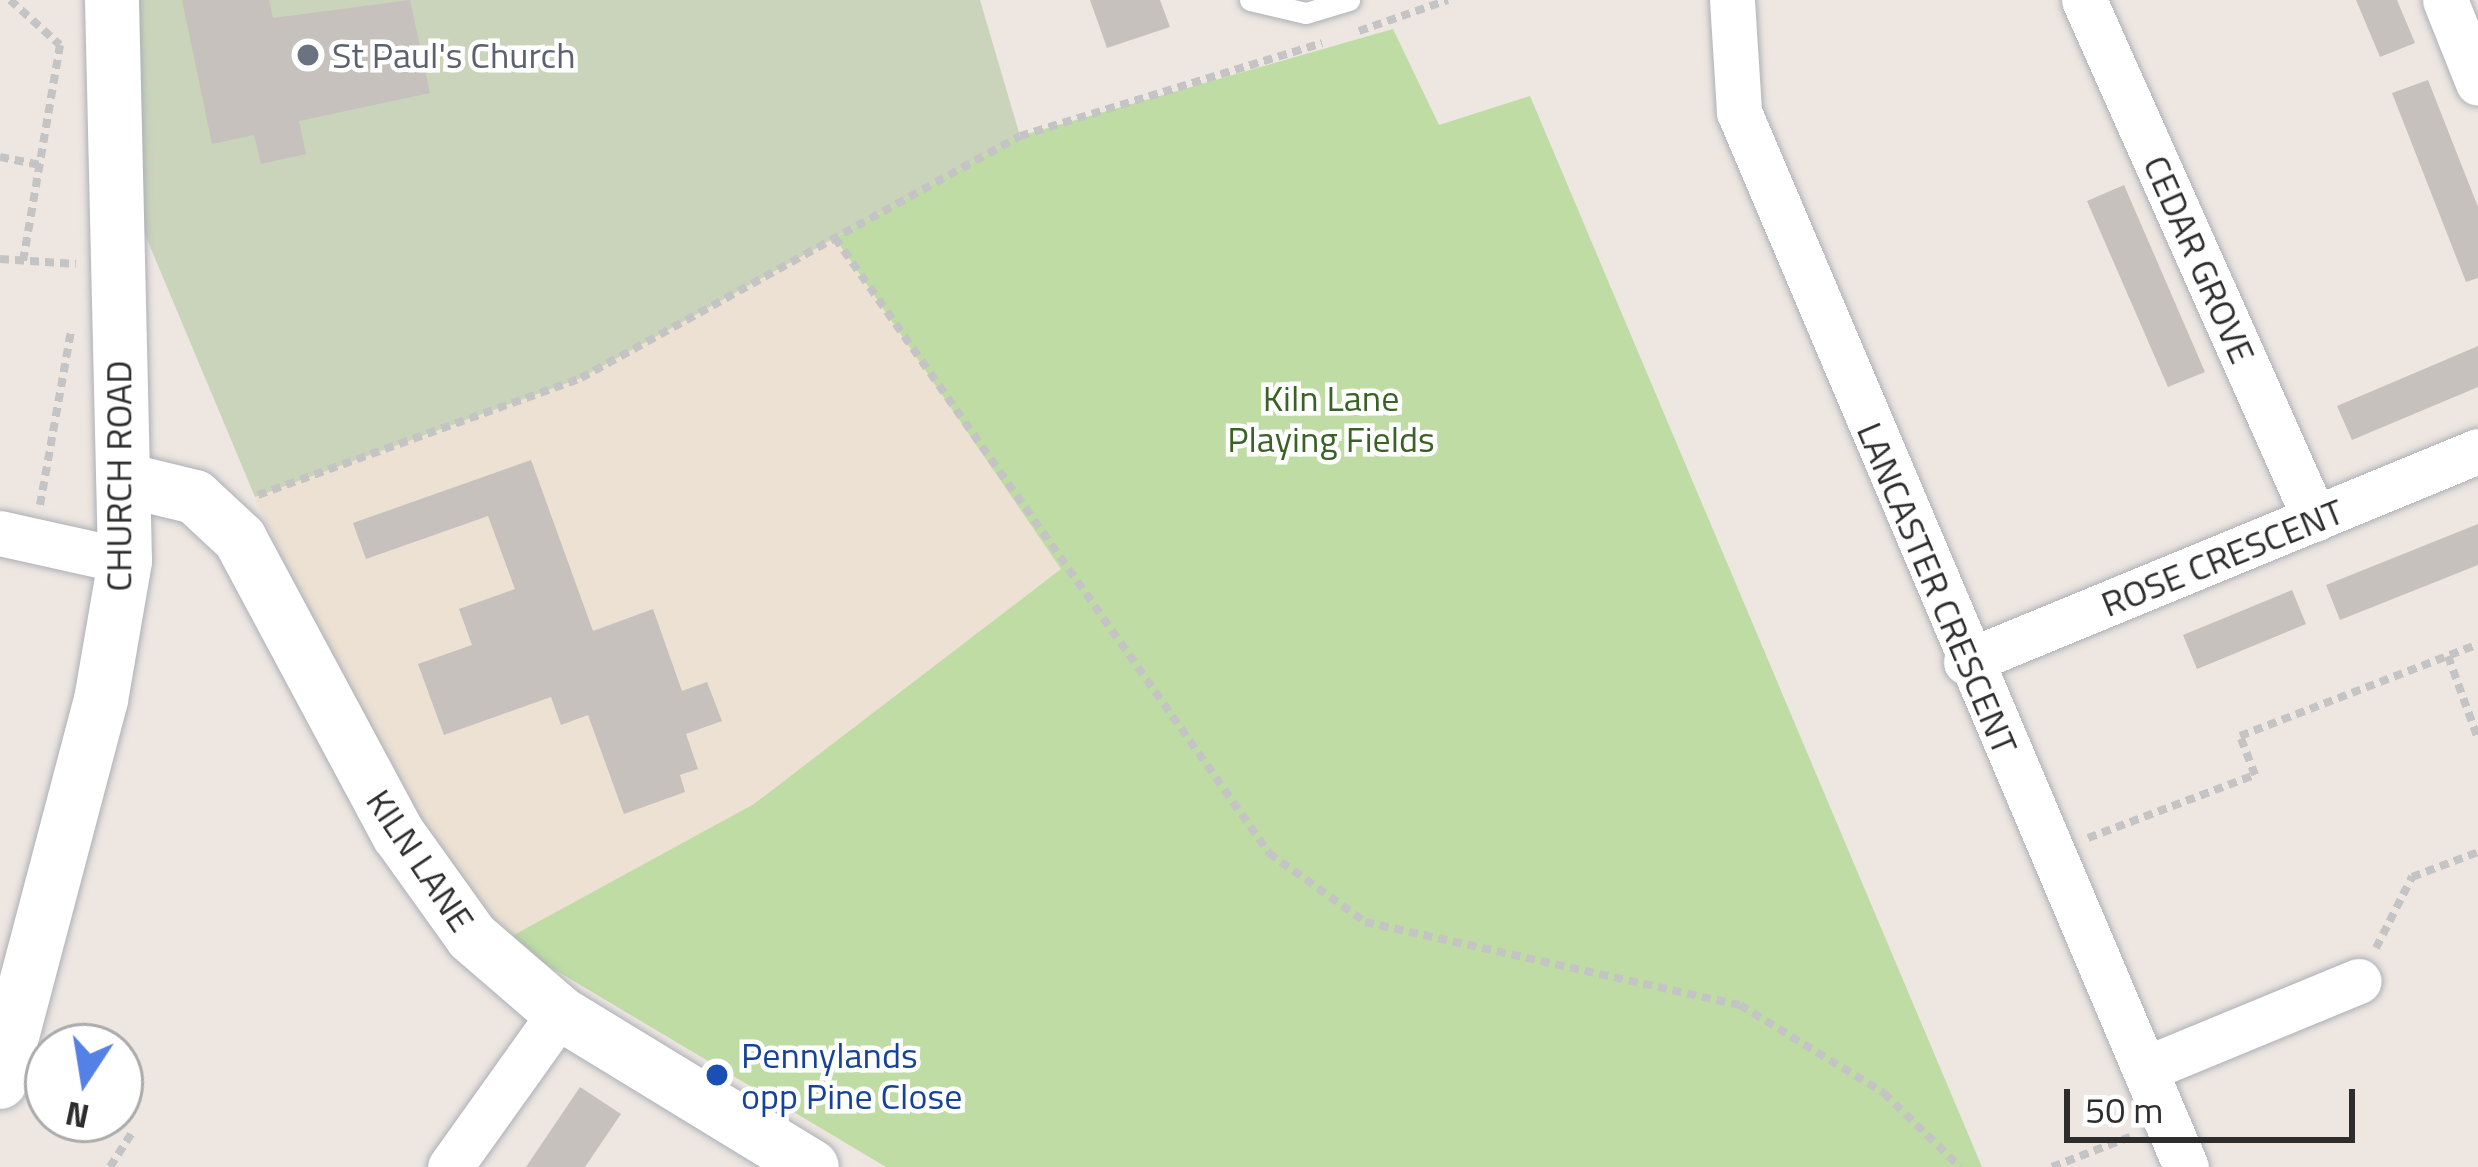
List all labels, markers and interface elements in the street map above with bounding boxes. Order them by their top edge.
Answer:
place label: St Paul's Church [332,33,576,77]
marker: St Paul's Church [295,42,321,68]
street label: CEDAR GROVE [2135,149,2265,369]
street label: CHURCH ROAD [96,360,140,592]
park label: Kiln Lane Playing Fields [1227,375,1435,460]
street label: LANCASTER CRESCENT [1849,416,2027,760]
street label: ROSE CRESCENT [2095,489,2349,625]
street label: KILN LANE [358,781,484,939]
north arrow [24,1023,144,1143]
place label: Pennylands opp Pine Close [741,1032,962,1117]
marker: Pennylands opp Pine Close [704,1062,730,1088]
scale bar [2070,1065,2361,1139]
text: 50 m [2085,1082,2163,1137]
text: N [61,1088,94,1142]

